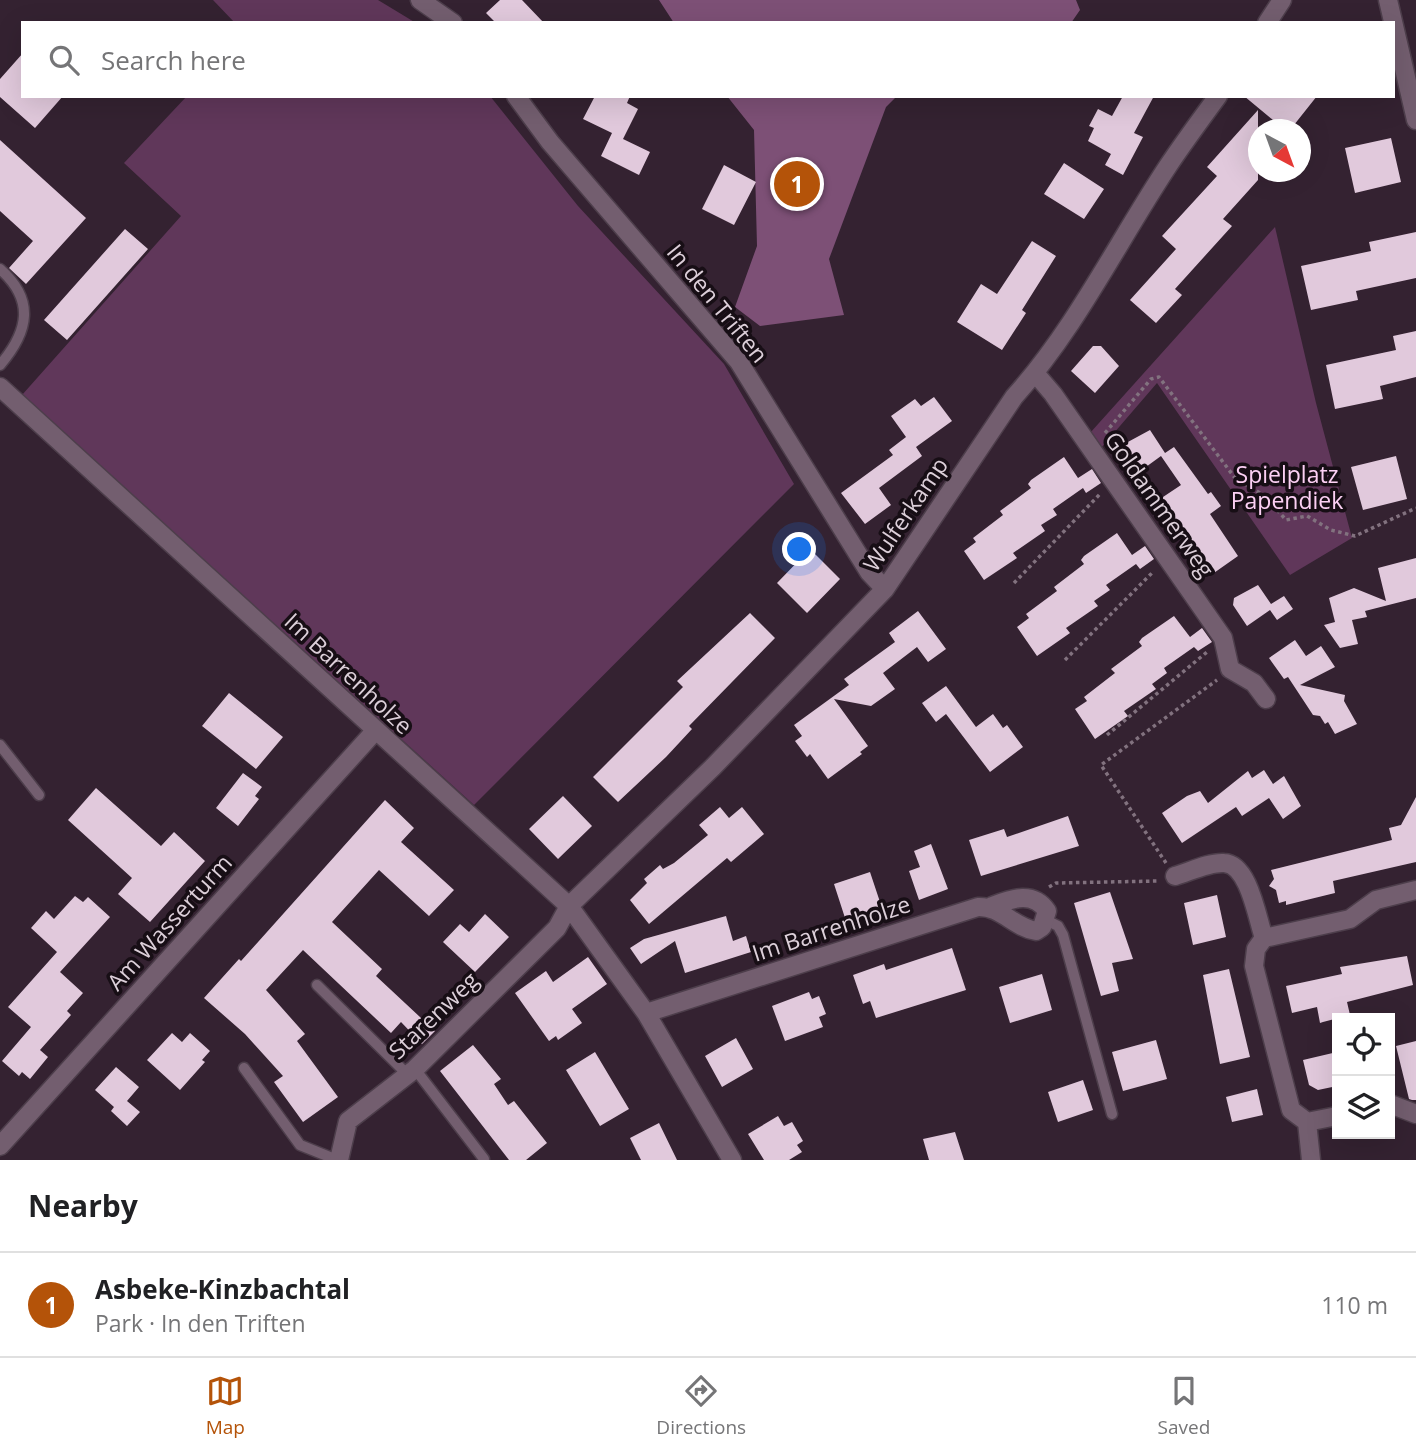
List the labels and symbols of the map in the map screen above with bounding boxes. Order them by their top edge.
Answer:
north arrow [1248,119,1311,182]
pin: 1 [774,158,820,210]
street label: In den Triften [660,237,776,369]
street label: Goldammerweg [1098,425,1223,584]
street label: Wulferkamp [855,451,955,577]
park label: Spielplatz Papendiek [1231,458,1343,516]
your location [782,532,816,566]
street label: Im Barrenholze [278,605,420,741]
street label: Am Wasserturm [99,847,239,997]
street label: Im Barrenholze [748,887,914,969]
street label: Starenweg [381,964,485,1066]

